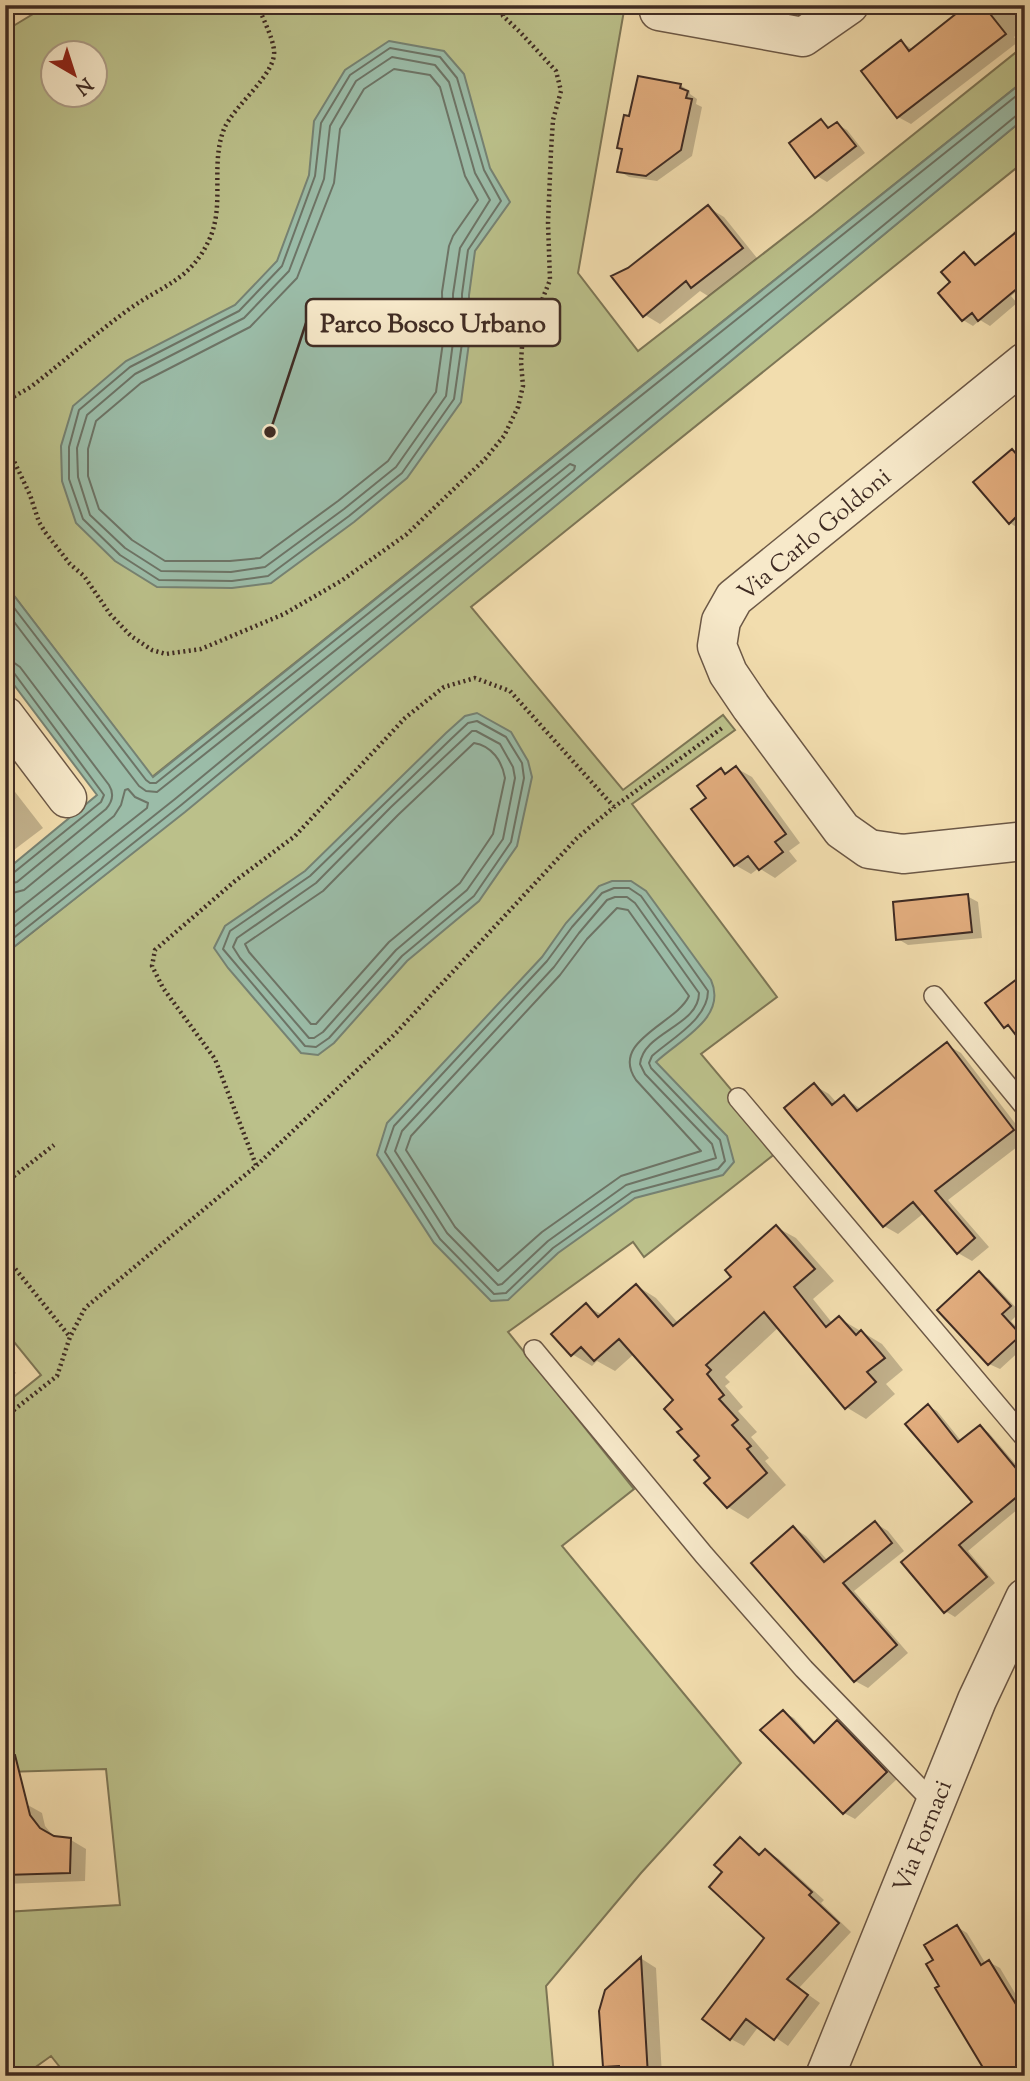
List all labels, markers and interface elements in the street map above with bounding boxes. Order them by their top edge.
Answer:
north arrow [38,38,108,108]
text: N [69,70,98,101]
callout: Parco Bosco Urbano [306,299,560,346]
text: Parco Bosco Urbano [320,307,546,344]
street label: Via Carlo Goldoni [731,461,899,610]
street label: Via Fornaci [886,1775,962,1898]

